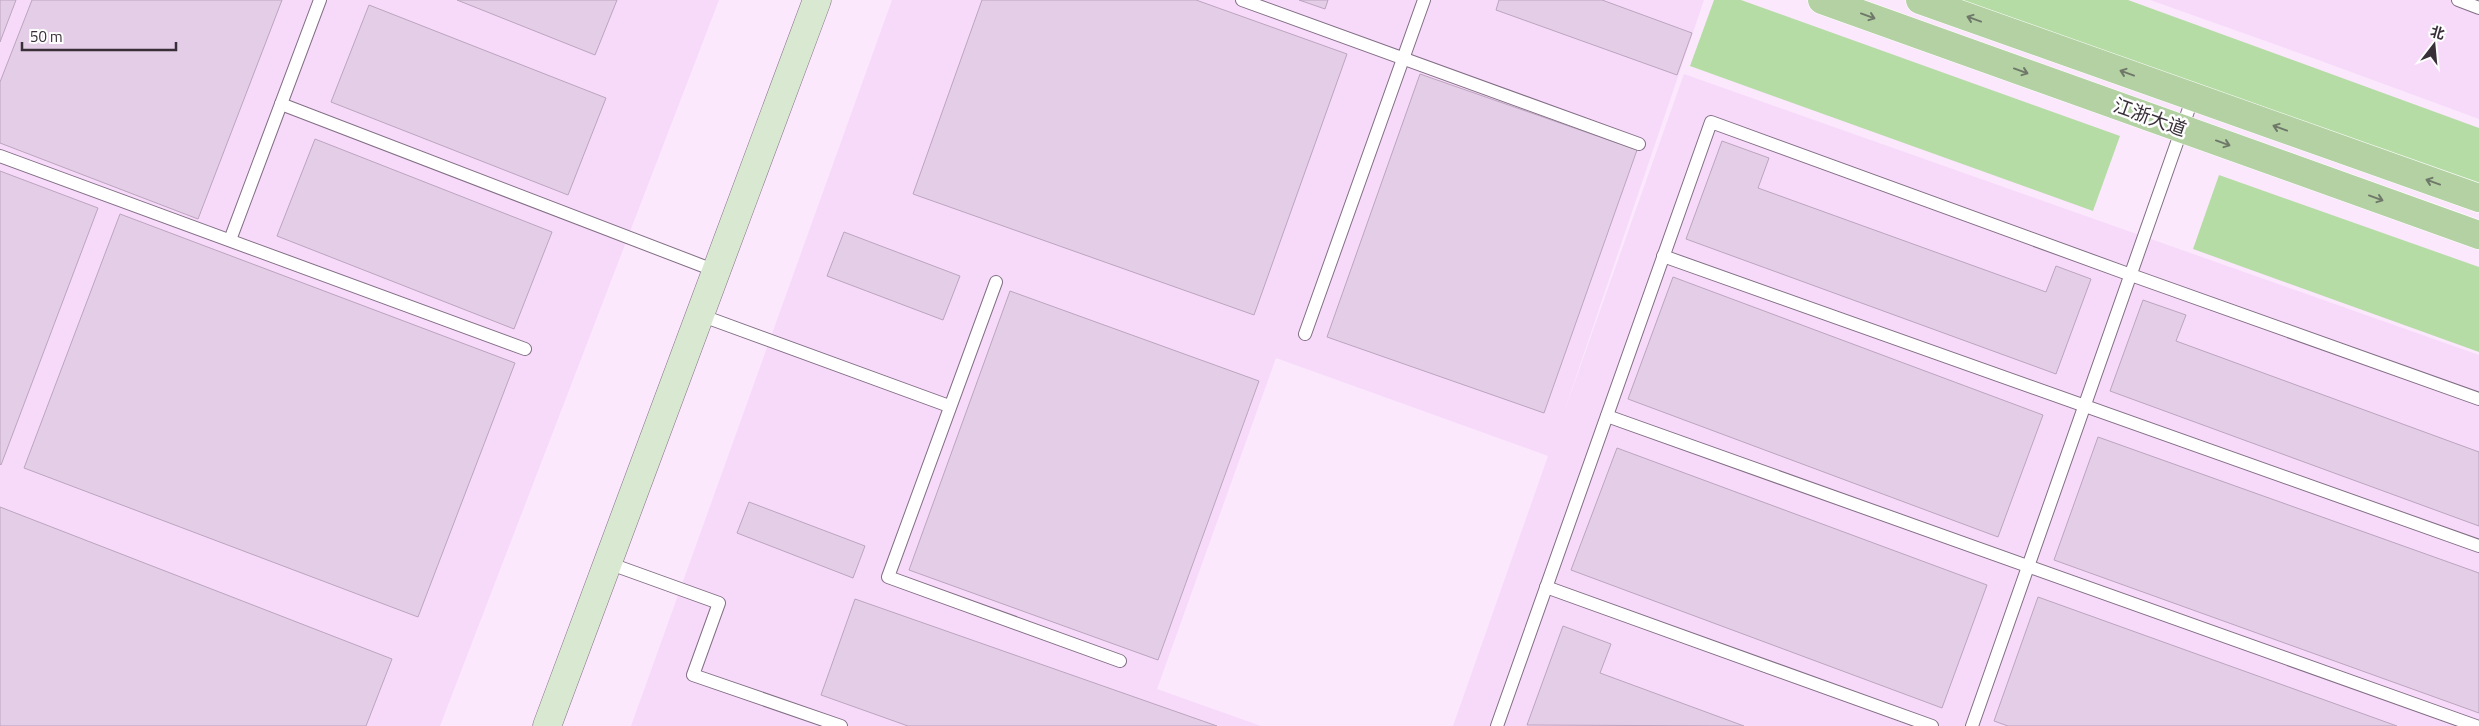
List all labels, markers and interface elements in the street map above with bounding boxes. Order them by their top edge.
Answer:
one-way arrow [1860,12,1875,21]
one-way arrow [1966,14,1982,23]
scale bar [22,20,176,52]
north arrow [2409,20,2459,70]
text: 北 [2428,20,2447,44]
text: 50 m [30,25,63,48]
one-way arrow [2013,67,2028,76]
one-way arrow [2119,68,2135,78]
street label: 江浙大道 [2109,90,2191,143]
one-way arrow [2273,123,2288,132]
one-way arrow [2215,139,2230,148]
one-way arrow [2426,177,2441,186]
one-way arrow [2368,194,2384,203]

